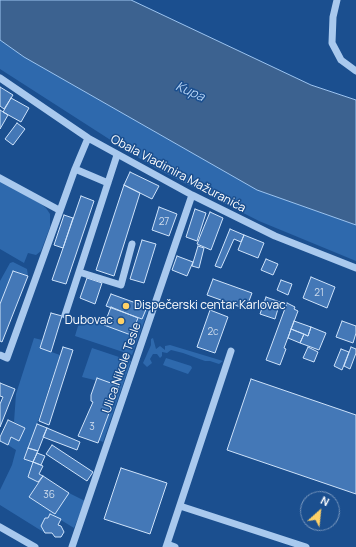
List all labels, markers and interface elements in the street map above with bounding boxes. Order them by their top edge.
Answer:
water label: Kupa [173,79,207,105]
street label: Obala Vladimira Mažuranića [108,132,248,216]
house number: 27 [159,216,169,228]
house number: 21 [314,287,324,299]
place label: Dispečerski centar Karlovac [134,299,286,313]
marker: Dispečerski centar Karlovac [121,301,131,311]
place label: Dubovac [65,314,113,328]
marker: Dubovac [116,316,126,326]
street label: Ulica Nikole Tesle [100,321,144,415]
house number: 2c [207,326,219,338]
house number: 3 [89,421,95,433]
house number: 36 [43,489,55,501]
north arrow [300,491,340,531]
text: N [318,492,332,509]

